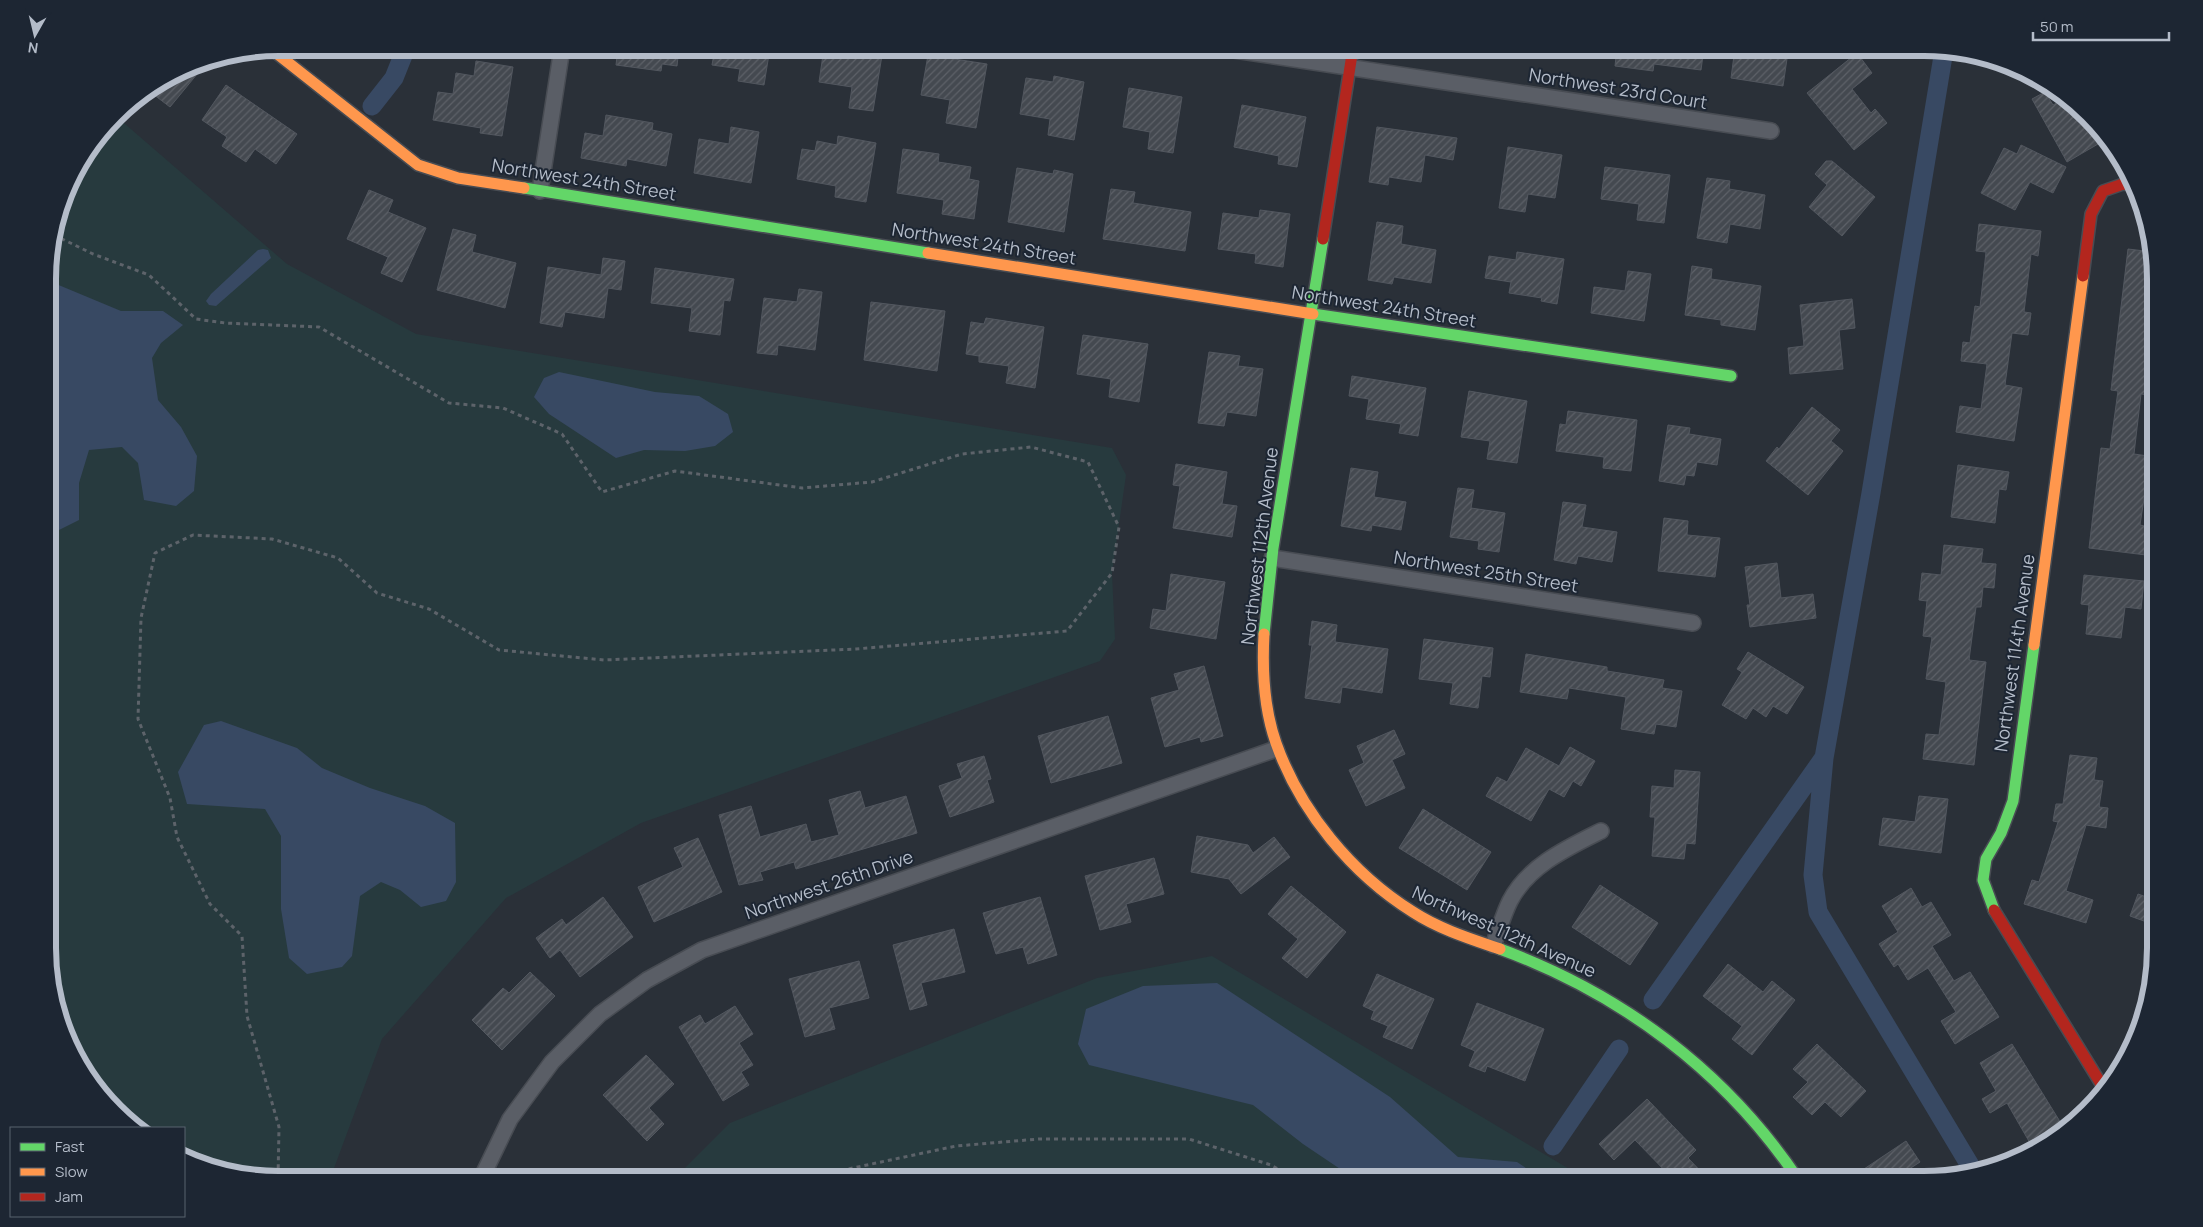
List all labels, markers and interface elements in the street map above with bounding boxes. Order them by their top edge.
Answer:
north arrow [10,10,60,60]
scale bar [2033,10,2169,42]
text: 50 m [2040,16,2074,37]
text: N [27,38,39,58]
street label: Northwest 23rd Court [1527,62,1709,114]
street label: Northwest 24th Street [490,153,678,205]
street label: Northwest 24th Street [890,217,1078,269]
street label: Northwest 24th Street [1290,280,1478,332]
street label: Northwest 112th Avenue [1235,446,1283,646]
street label: Northwest 25th Street [1392,545,1580,597]
street label: Northwest 114th Avenue [1988,552,2040,753]
street label: Northwest 26th Drive [741,844,916,924]
street label: Northwest 112th Avenue [1409,880,1600,983]
legend [10,1127,185,1217]
text: Fast [55,1136,84,1157]
text: Slow [55,1161,88,1182]
text: Jam [55,1186,83,1207]

